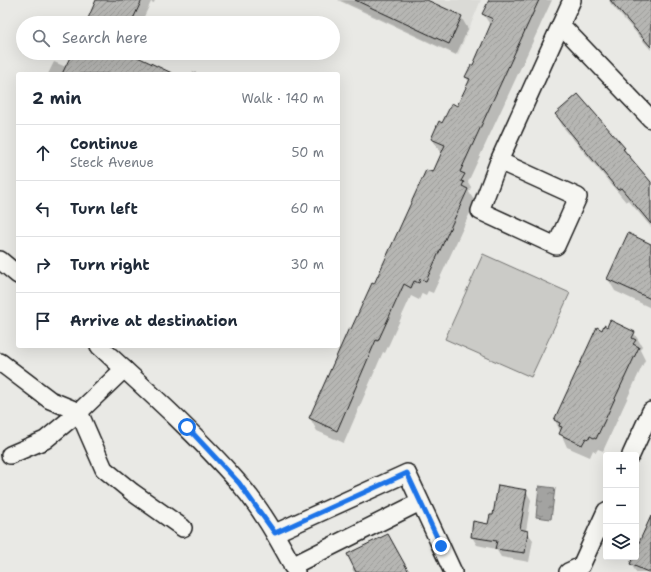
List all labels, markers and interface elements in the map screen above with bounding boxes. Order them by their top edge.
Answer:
search box [16,16,340,60]
icon: search [30,27,52,49]
text: Search here [62,28,148,48]
text: 2 min [32,87,82,109]
text: Walk · 140 m [241,90,324,107]
text: Continue [70,134,138,154]
icon: ahead [32,142,54,164]
text: 50 m [291,144,324,161]
text: Steck Avenue [70,154,154,171]
icon: left [32,198,54,220]
text: Turn left [70,199,138,219]
text: 60 m [291,200,324,217]
icon: right [32,254,54,276]
text: Turn right [70,255,150,275]
text: 30 m [290,256,324,273]
icon: arrive [32,310,54,332]
text: Arrive at destination [70,311,238,331]
route start [178,418,196,436]
map controls [603,452,639,560]
button: + [603,452,639,488]
button: − [603,488,639,524]
button: layers [603,524,639,560]
route end [432,537,450,555]

